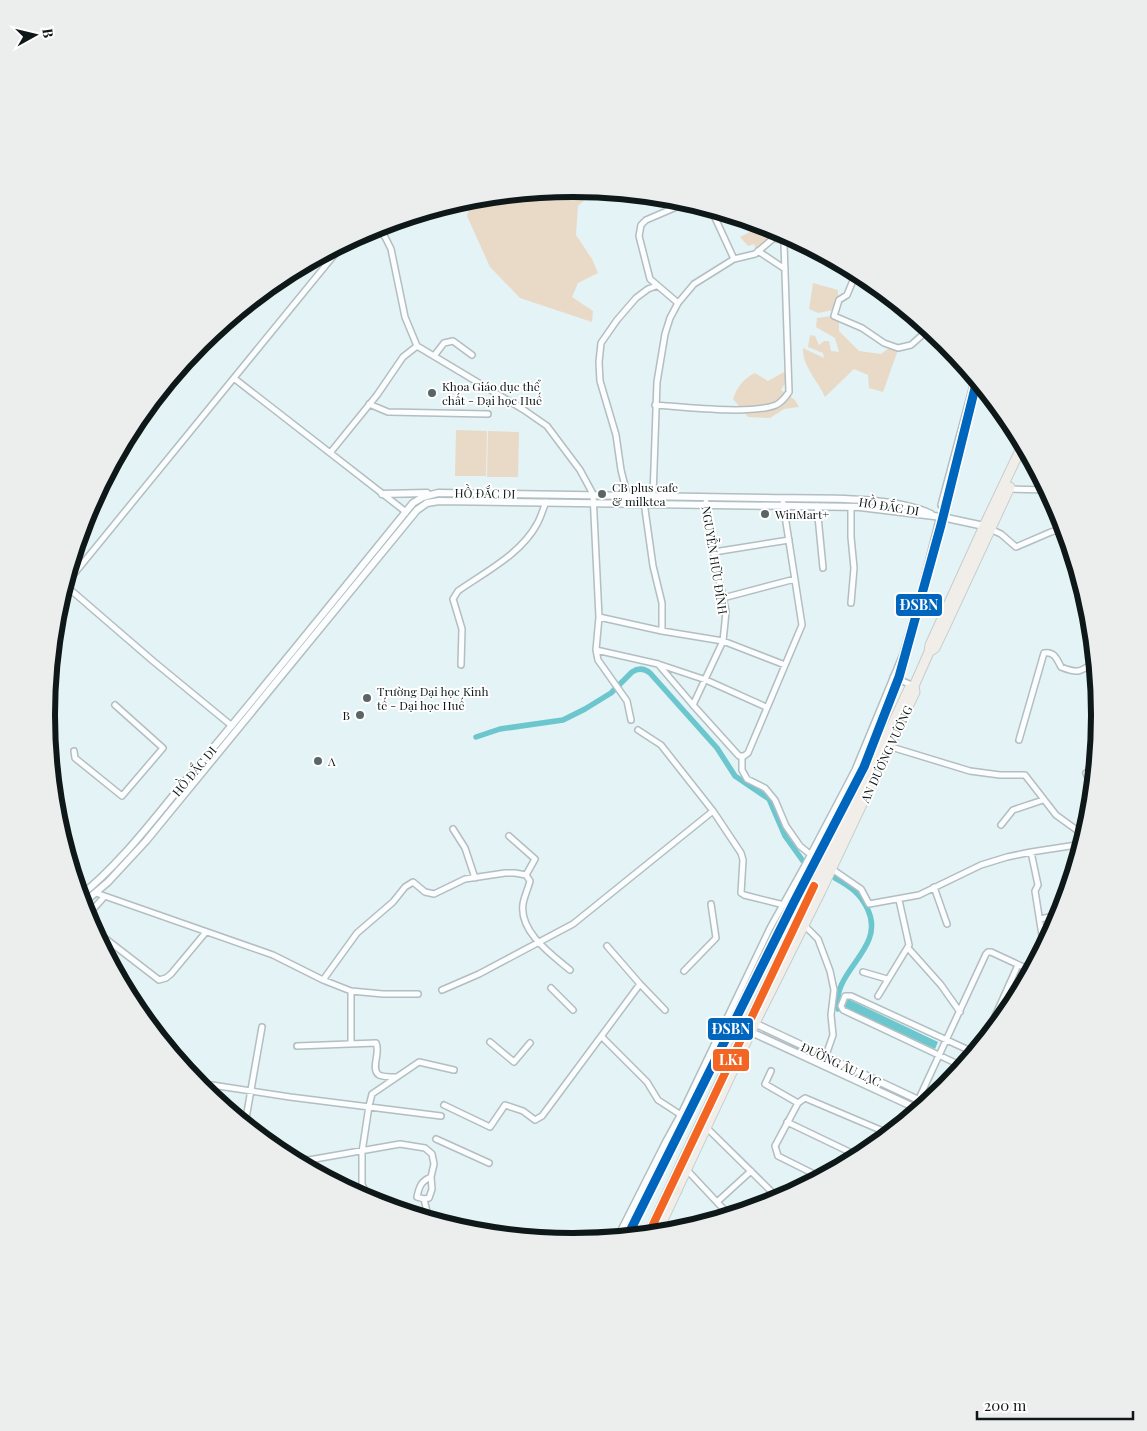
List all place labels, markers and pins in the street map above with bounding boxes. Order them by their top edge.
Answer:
place label: Khoa Giáo dục thể chất - Đại học Huế [442,378,542,408]
marker: Khoa Giáo dục thể chất - Đại học Huế [426,387,438,399]
place label: CB plus cafe & milktea [612,479,678,509]
marker: CB plus cafe & milktea [596,488,608,500]
place label: WinMart+ [774,506,829,522]
marker: WinMart+ [759,508,771,520]
place label: Trường Đại học Kinh tế - Đại học Huế [377,683,489,713]
marker: Trường Đại học Kinh tế - Đại học Huế [361,692,373,704]
place label: B [343,707,350,723]
marker: B [354,709,366,721]
place label: A [327,753,336,769]
marker: A [312,755,324,767]

